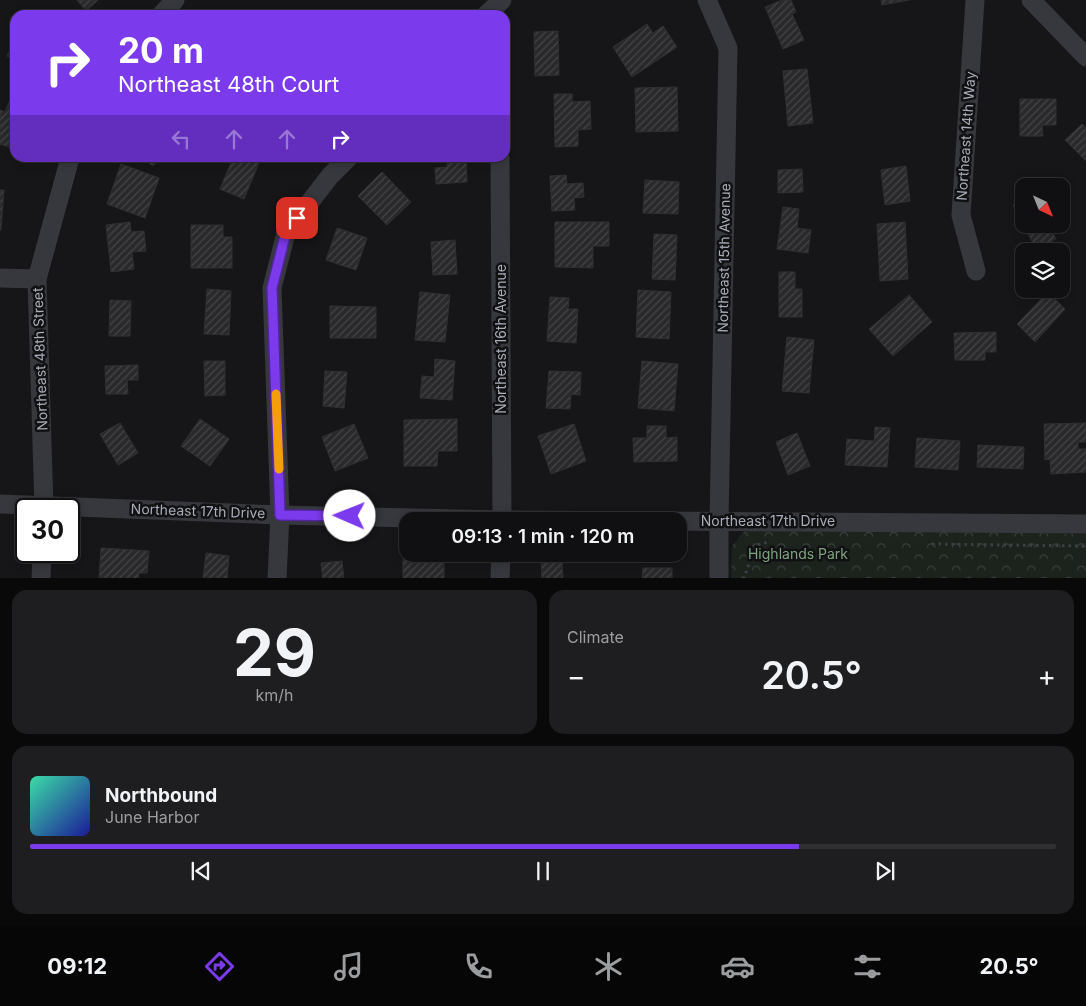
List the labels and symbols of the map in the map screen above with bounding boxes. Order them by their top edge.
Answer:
street label: Northeast 14th Way [953,71,979,201]
north arrow [1015,178,1070,232]
street label: Northeast 15th Avenue [714,183,733,333]
pin [276,197,318,239]
street label: Northeast 16th Avenue [492,264,509,414]
street label: Northeast 48th Street [28,287,50,431]
position arrow [323,489,375,541]
speed limit sign: 30 [15,498,80,563]
street label: Northeast 17th Drive [131,500,266,521]
street label: Northeast 17th Drive [701,512,835,529]
park label: Highlands Park [748,545,848,562]

